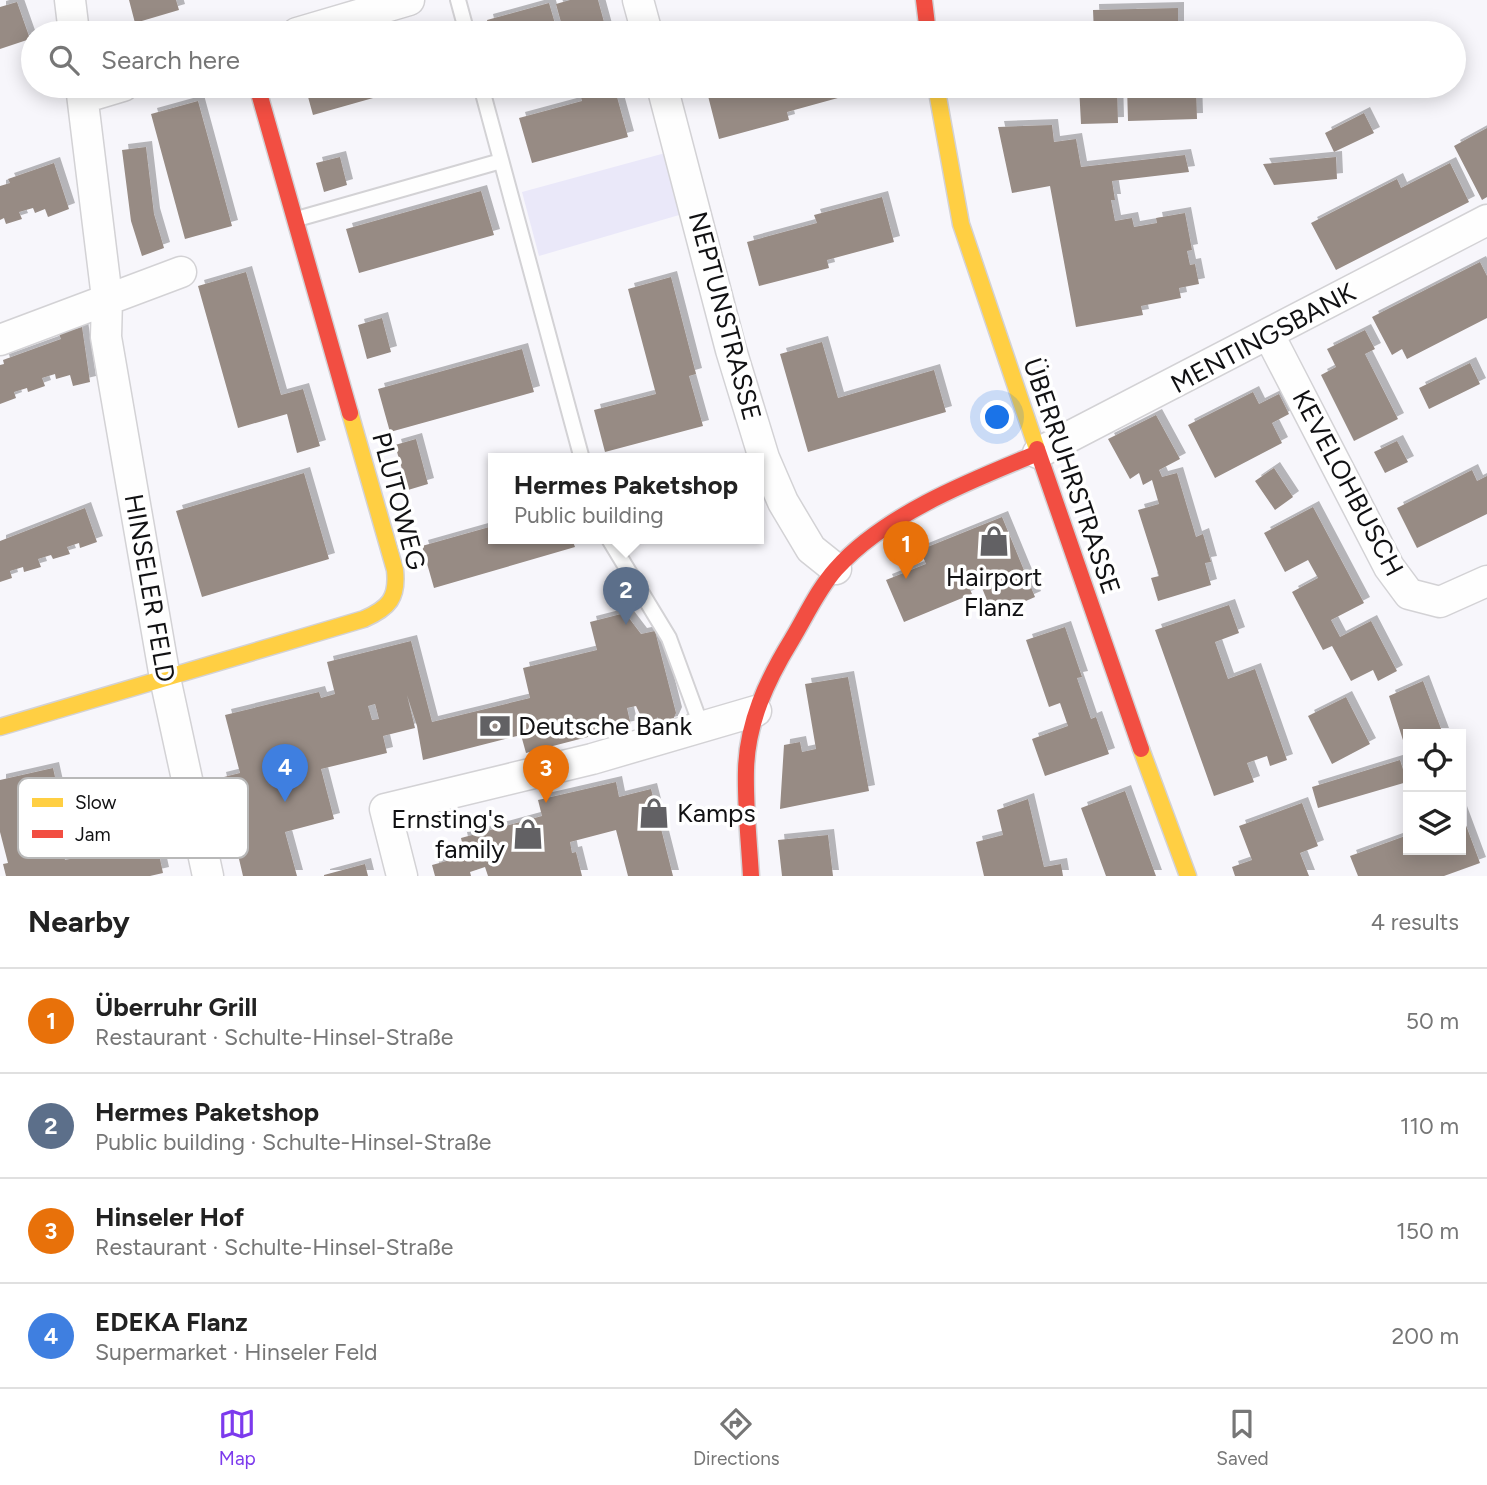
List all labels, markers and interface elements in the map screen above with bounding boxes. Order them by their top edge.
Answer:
search box [21,21,1466,98]
icon: search [45,41,83,79]
text: Search here [101,44,240,76]
street label: NEPTUNSTRASSE [682,208,768,424]
street label: MENTINGSBANK [1165,276,1361,400]
street label: ÜBERRUHRSTRASSE [1017,354,1127,598]
street label: KEVELOHBUSCH [1286,385,1410,581]
your location [980,400,1014,434]
street label: PLUTOWEG [365,429,433,573]
popup [488,453,764,544]
text: Hermes Paketshop [514,469,738,501]
street label: HINSELER FELD [118,491,182,685]
text: Public building [514,501,664,529]
pin: 1 [883,521,929,579]
shop icon: Hairport Flanz [977,524,1011,558]
place label: Hairport Flanz [946,561,1043,623]
pin: 2 [603,567,649,625]
bank icon: Deutsche Bank [478,709,512,743]
place label: Deutsche Bank [518,710,692,742]
map controls [1403,729,1466,855]
button: locate [1403,729,1466,792]
pin: 4 [262,744,308,802]
pin: 3 [523,745,569,803]
legend [18,778,248,858]
text: Slow [75,791,117,814]
button: layers [1403,792,1466,855]
shop icon: Kamps [637,796,671,830]
place label: Kamps [677,797,756,829]
place label: Ernsting's family [391,803,505,865]
shop icon: Ernsting's family [511,817,545,851]
text: Jam [75,823,111,846]
text: Nearby [28,903,130,940]
text: 4 results [1371,908,1459,936]
text: Überruhr Grill [95,991,257,1023]
text: 1 [46,1007,56,1035]
text: 50 m [1406,1007,1459,1035]
text: Restaurant · Schulte-Hinsel-Straße [95,1023,453,1051]
text: Hermes Paketshop [95,1096,319,1128]
text: 2 [44,1112,58,1140]
text: 110 m [1400,1112,1459,1140]
text: Public building · Schulte-Hinsel-Straße [95,1128,491,1156]
text: Hinseler Hof [95,1201,244,1233]
text: 3 [45,1217,57,1245]
text: 150 m [1396,1217,1459,1245]
text: Restaurant · Schulte-Hinsel-Straße [95,1233,453,1261]
text: EDEKA Flanz [95,1306,248,1338]
text: 4 [44,1322,58,1350]
text: 200 m [1391,1322,1459,1350]
text: Supermarket · Hinseler Feld [95,1338,378,1366]
tab: Map [218,1405,256,1470]
tab: Directions [693,1405,780,1470]
tab: Saved [1216,1405,1269,1470]

